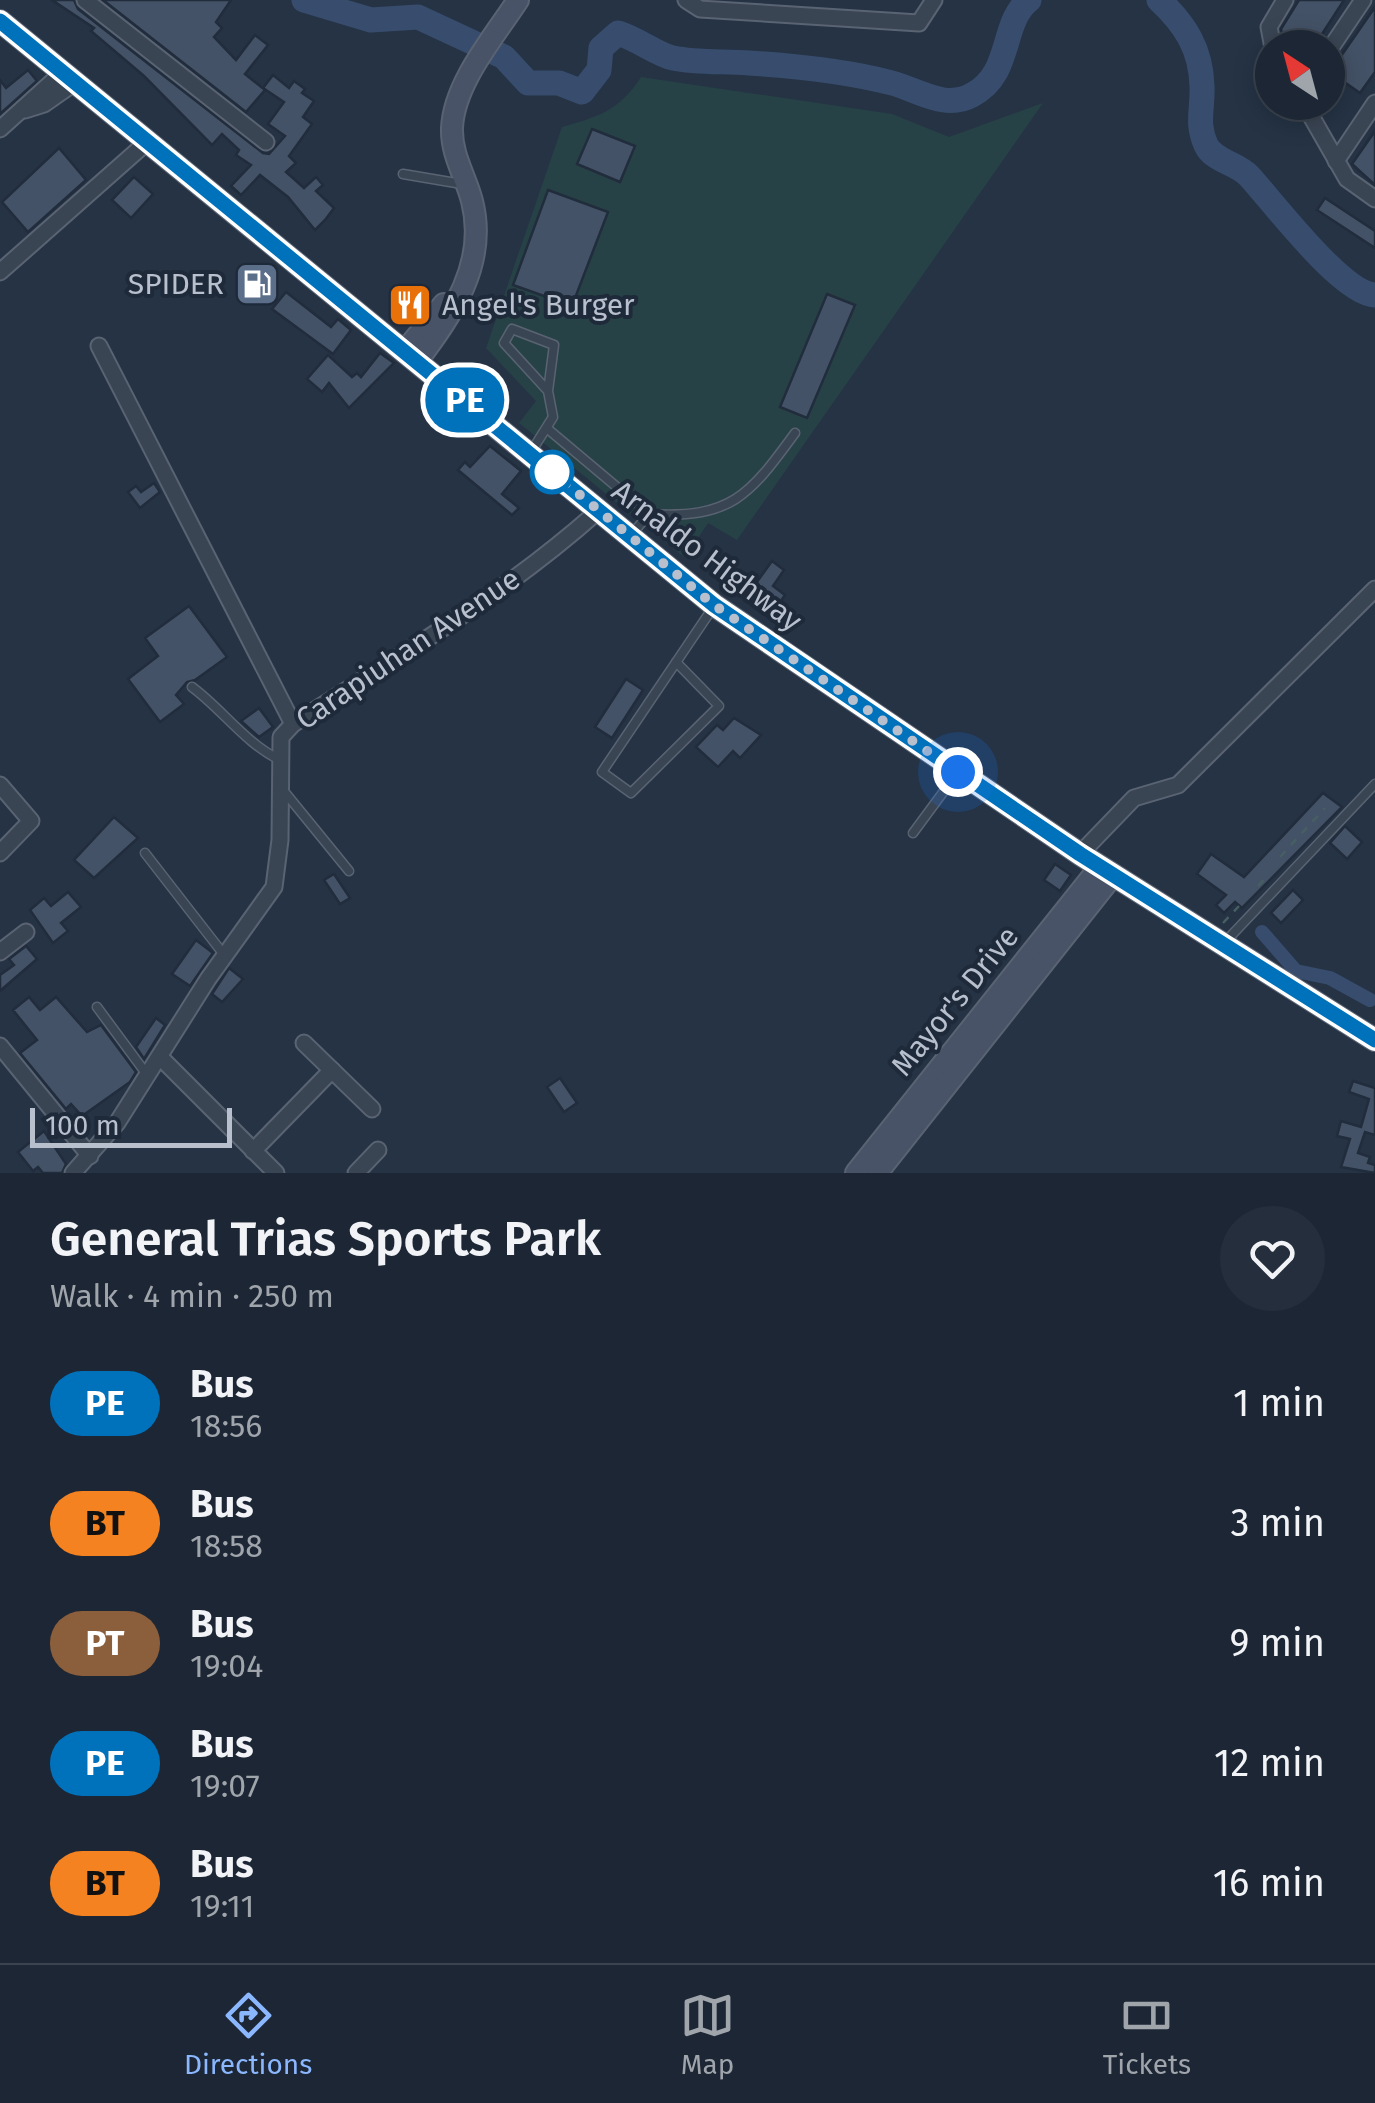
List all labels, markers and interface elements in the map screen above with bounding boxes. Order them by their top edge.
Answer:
north arrow [1255,30,1345,120]
map controls [1255,30,1345,120]
fuel station icon: SPIDER [234,261,280,307]
place label: SPIDER [128,266,224,302]
restaurant icon: Angel's Burger [387,282,433,328]
place label: Angel's Burger [442,287,635,323]
line badge: PE [420,368,510,432]
text: PE [445,379,485,421]
unlabelled marker [531,451,573,493]
street label: Arnaldo Highway [605,473,809,639]
street label: Carapiuhan Avenue [289,561,527,737]
your location [933,747,983,797]
street label: Mayor's Drive [884,919,1026,1083]
scale bar [30,1103,232,1148]
text: 100 m [45,1109,120,1142]
button: heart [1220,1206,1325,1311]
text: General Trias Sports Park [50,1210,601,1268]
text: Walk · 4 min · 250 m [50,1277,334,1315]
text: Bus [190,1361,254,1407]
text: 1 min [1233,1380,1325,1426]
text: PE [85,1382,125,1424]
text: 18:56 [190,1407,262,1445]
text: Bus [190,1481,254,1527]
text: 3 min [1230,1500,1325,1546]
text: BT [85,1502,125,1544]
text: 18:58 [190,1527,263,1565]
text: Bus [190,1601,254,1647]
text: 9 min [1229,1620,1325,1666]
text: PT [85,1622,125,1664]
text: 19:04 [190,1647,263,1685]
text: Bus [190,1721,254,1767]
text: 12 min [1214,1740,1325,1786]
text: PE [85,1742,125,1784]
text: 19:07 [190,1767,260,1805]
text: Bus [190,1841,254,1887]
text: 16 min [1213,1860,1325,1906]
text: BT [85,1862,125,1904]
text: 19:11 [190,1887,254,1925]
tab: Directions [184,1988,312,2081]
tab: Map [680,1988,735,2081]
tab: Tickets [1103,1988,1191,2081]

